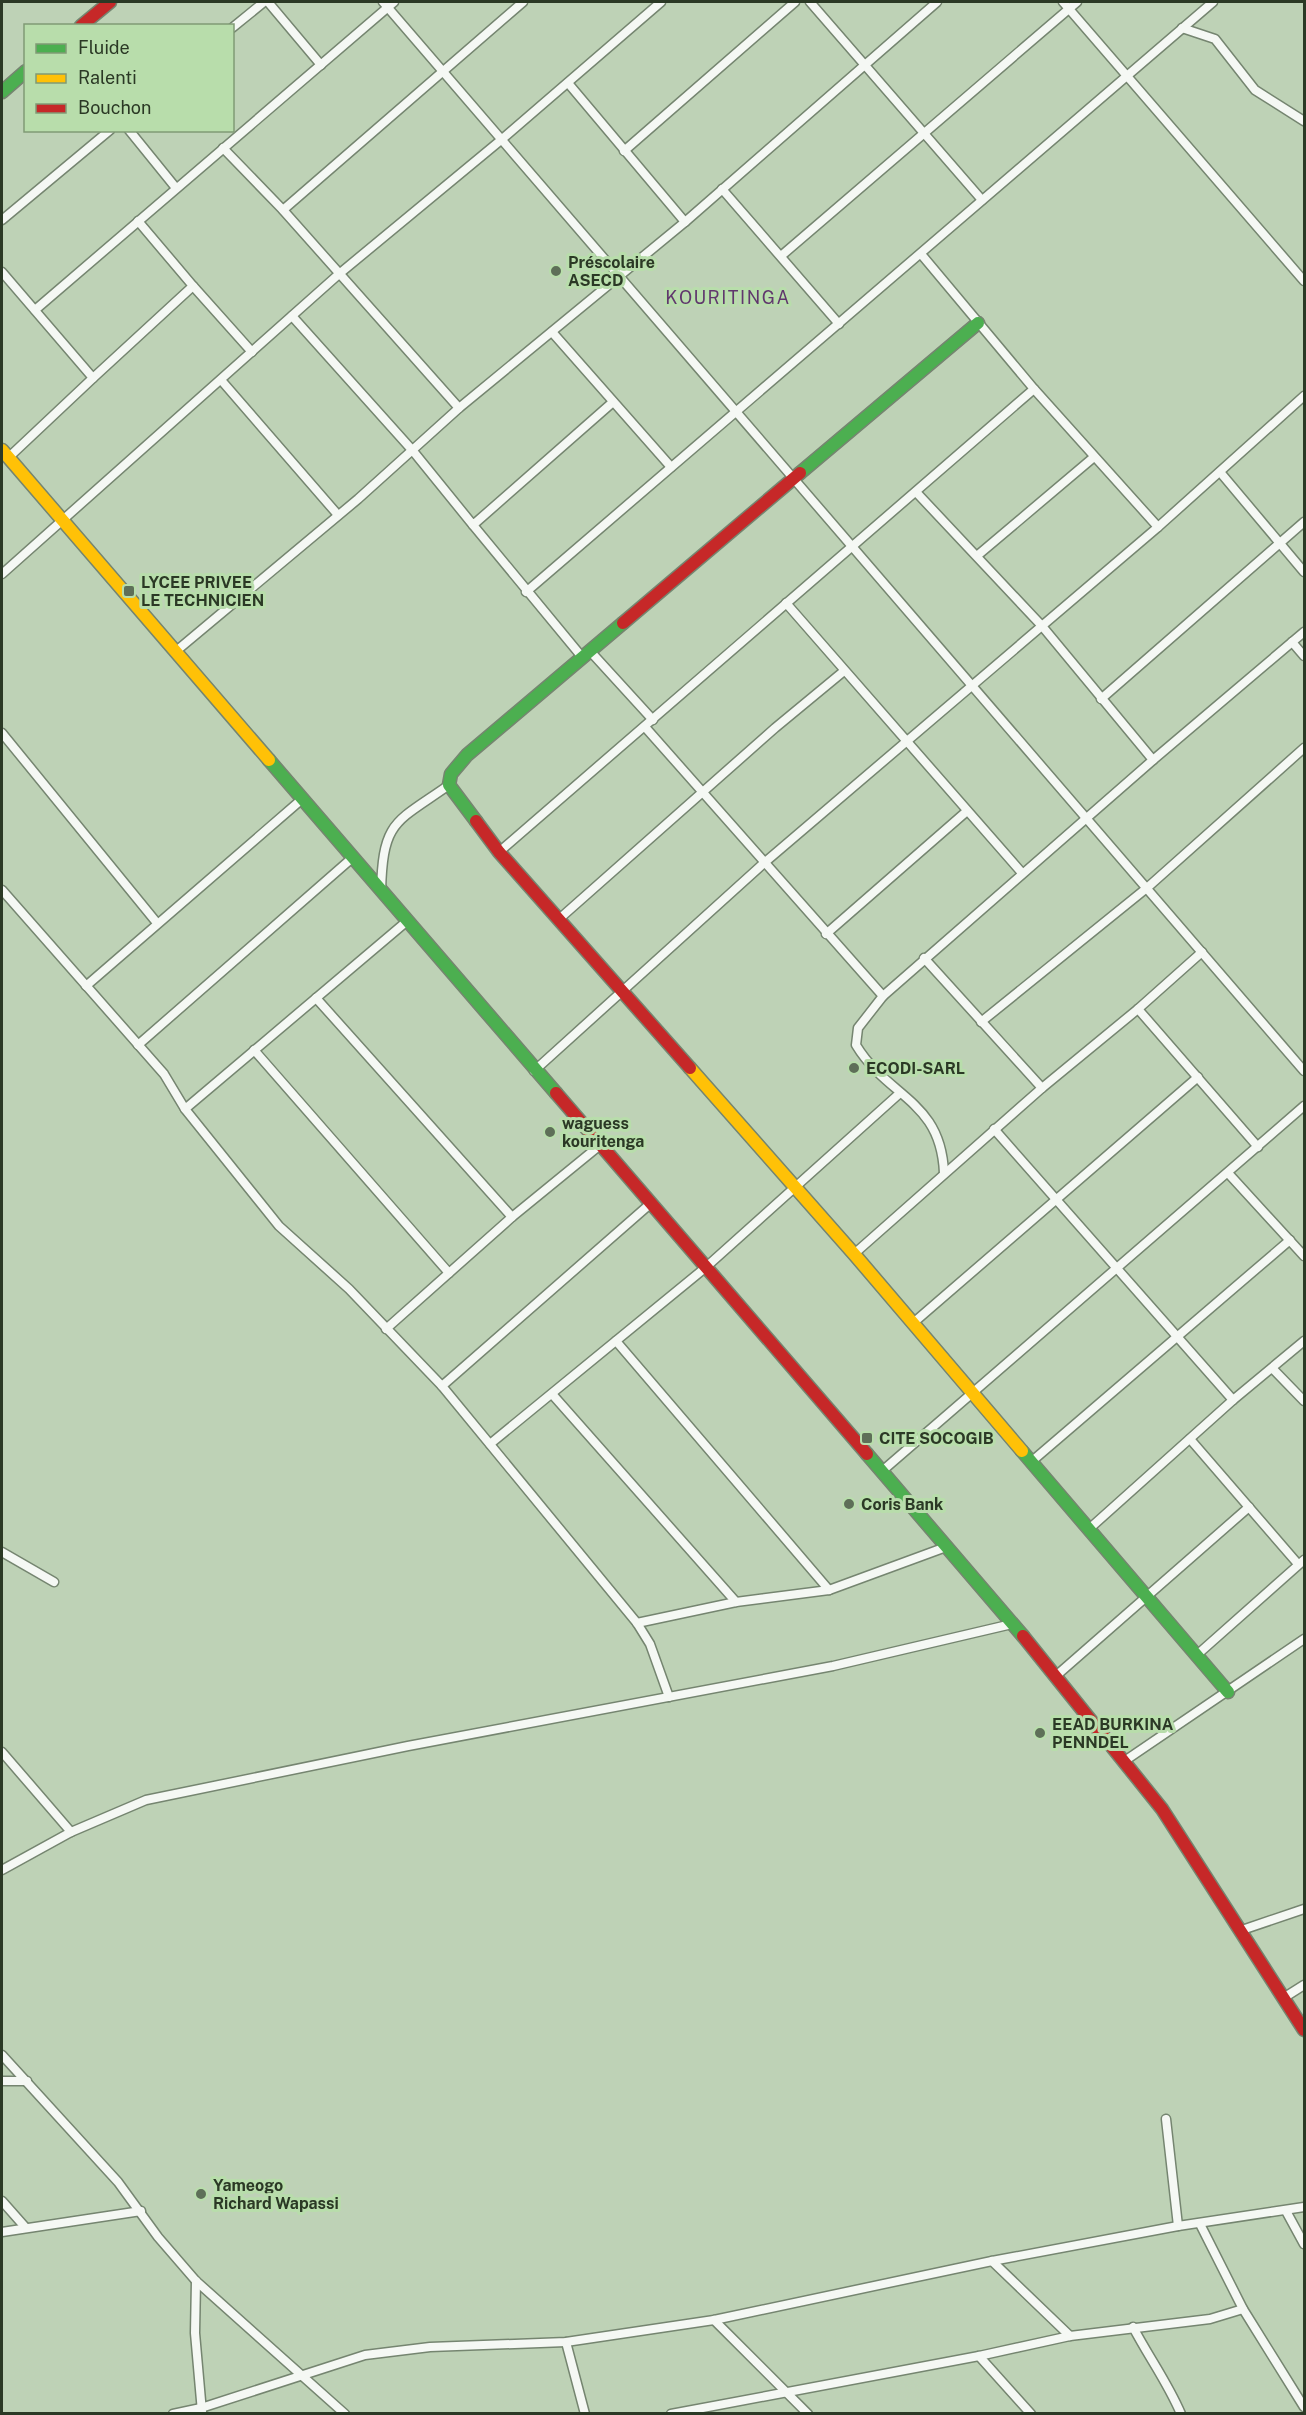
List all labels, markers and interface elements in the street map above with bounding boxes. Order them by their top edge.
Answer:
legend [24,24,234,132]
text: Fluide [78,37,130,58]
text: Ralenti [78,67,137,88]
text: Bouchon [78,97,151,118]
place label: Préscolaire ASECD [568,253,655,290]
marker: Préscolaire ASECD [549,264,563,278]
district label: KOURITINGA [665,287,791,308]
place label: LYCEE PRIVEE LE TECHNICIEN [141,573,264,610]
marker: LYCEE PRIVEE LE TECHNICIEN [122,584,136,598]
place label: ECODI-SARL [866,1059,965,1078]
marker: ECODI-SARL [847,1061,861,1075]
place label: waguess kouritenga [562,1114,644,1151]
marker: waguess kouritenga [543,1125,557,1139]
place label: CITE SOCOGIB [879,1429,994,1448]
marker: CITE SOCOGIB [860,1431,874,1445]
place label: Coris Bank [861,1495,943,1514]
marker: Coris Bank [842,1497,856,1511]
place label: EEAD BURKINA PENNDEL [1052,1715,1174,1752]
marker: EEAD BURKINA PENNDEL [1033,1726,1047,1740]
place label: Yameogo Richard Wapassi [213,2176,339,2213]
marker: Yameogo Richard Wapassi [194,2187,208,2201]

